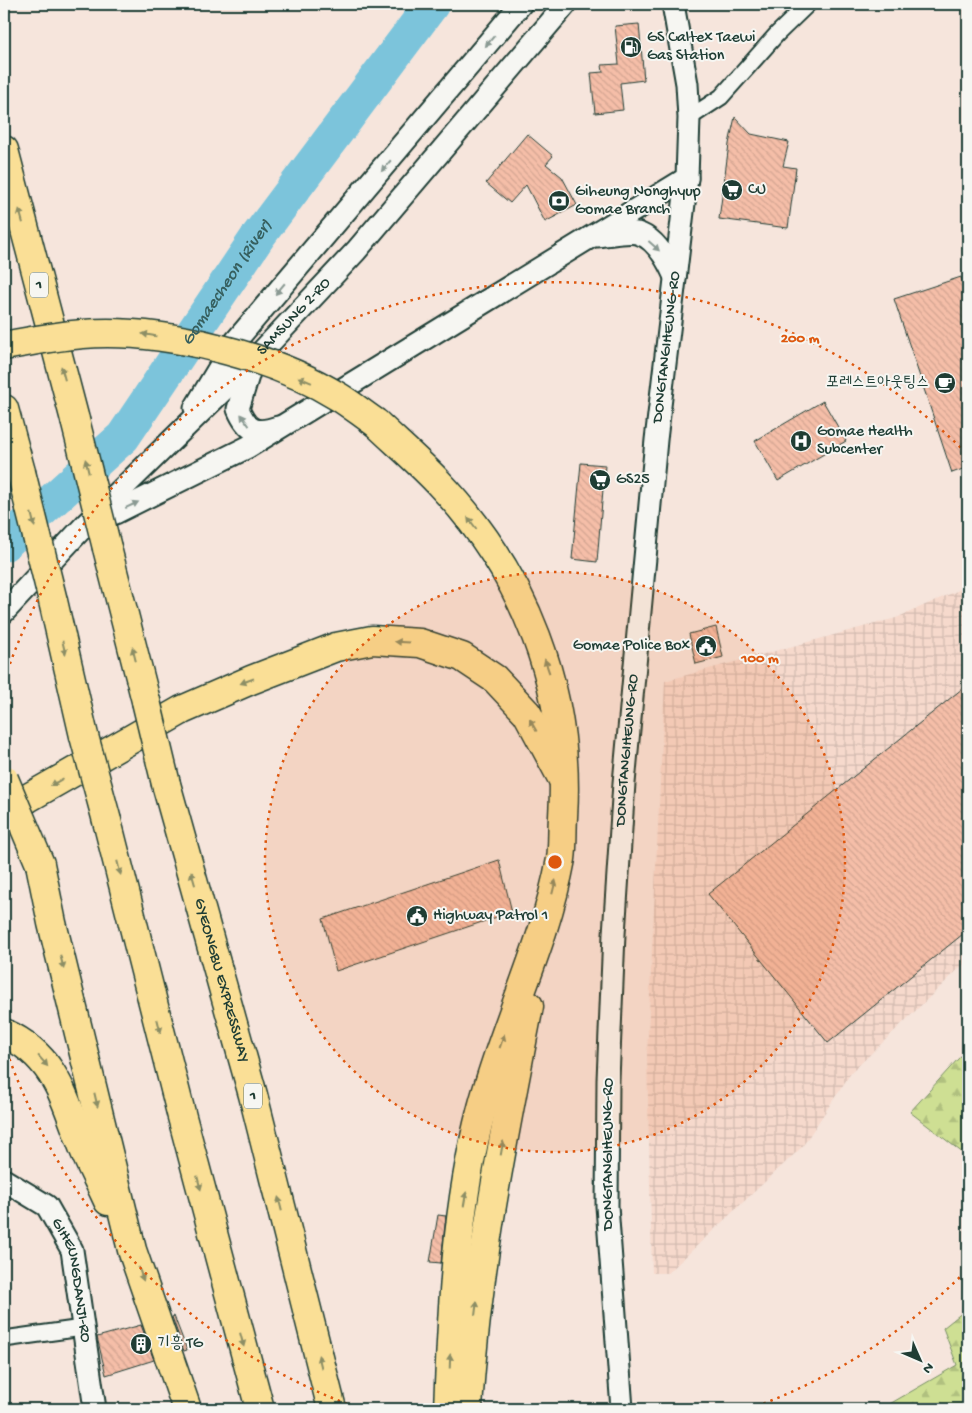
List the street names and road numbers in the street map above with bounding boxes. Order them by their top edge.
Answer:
street label: DONGTANGIHEUNG-RO [648,270,685,425]
road number: 1 [30,272,48,298]
street label: SAMSUNG 2-RO [253,274,336,360]
street label: DONGTANGIHEUNG-RO [612,673,644,828]
street label: GYEONGBU EXPRESSWAY [189,896,253,1065]
street label: DONGTANGIHEUNG-RO [600,1077,619,1231]
road number: 1 [244,1084,262,1108]
street label: GIHEUNGDANJI-RO [46,1215,95,1344]

